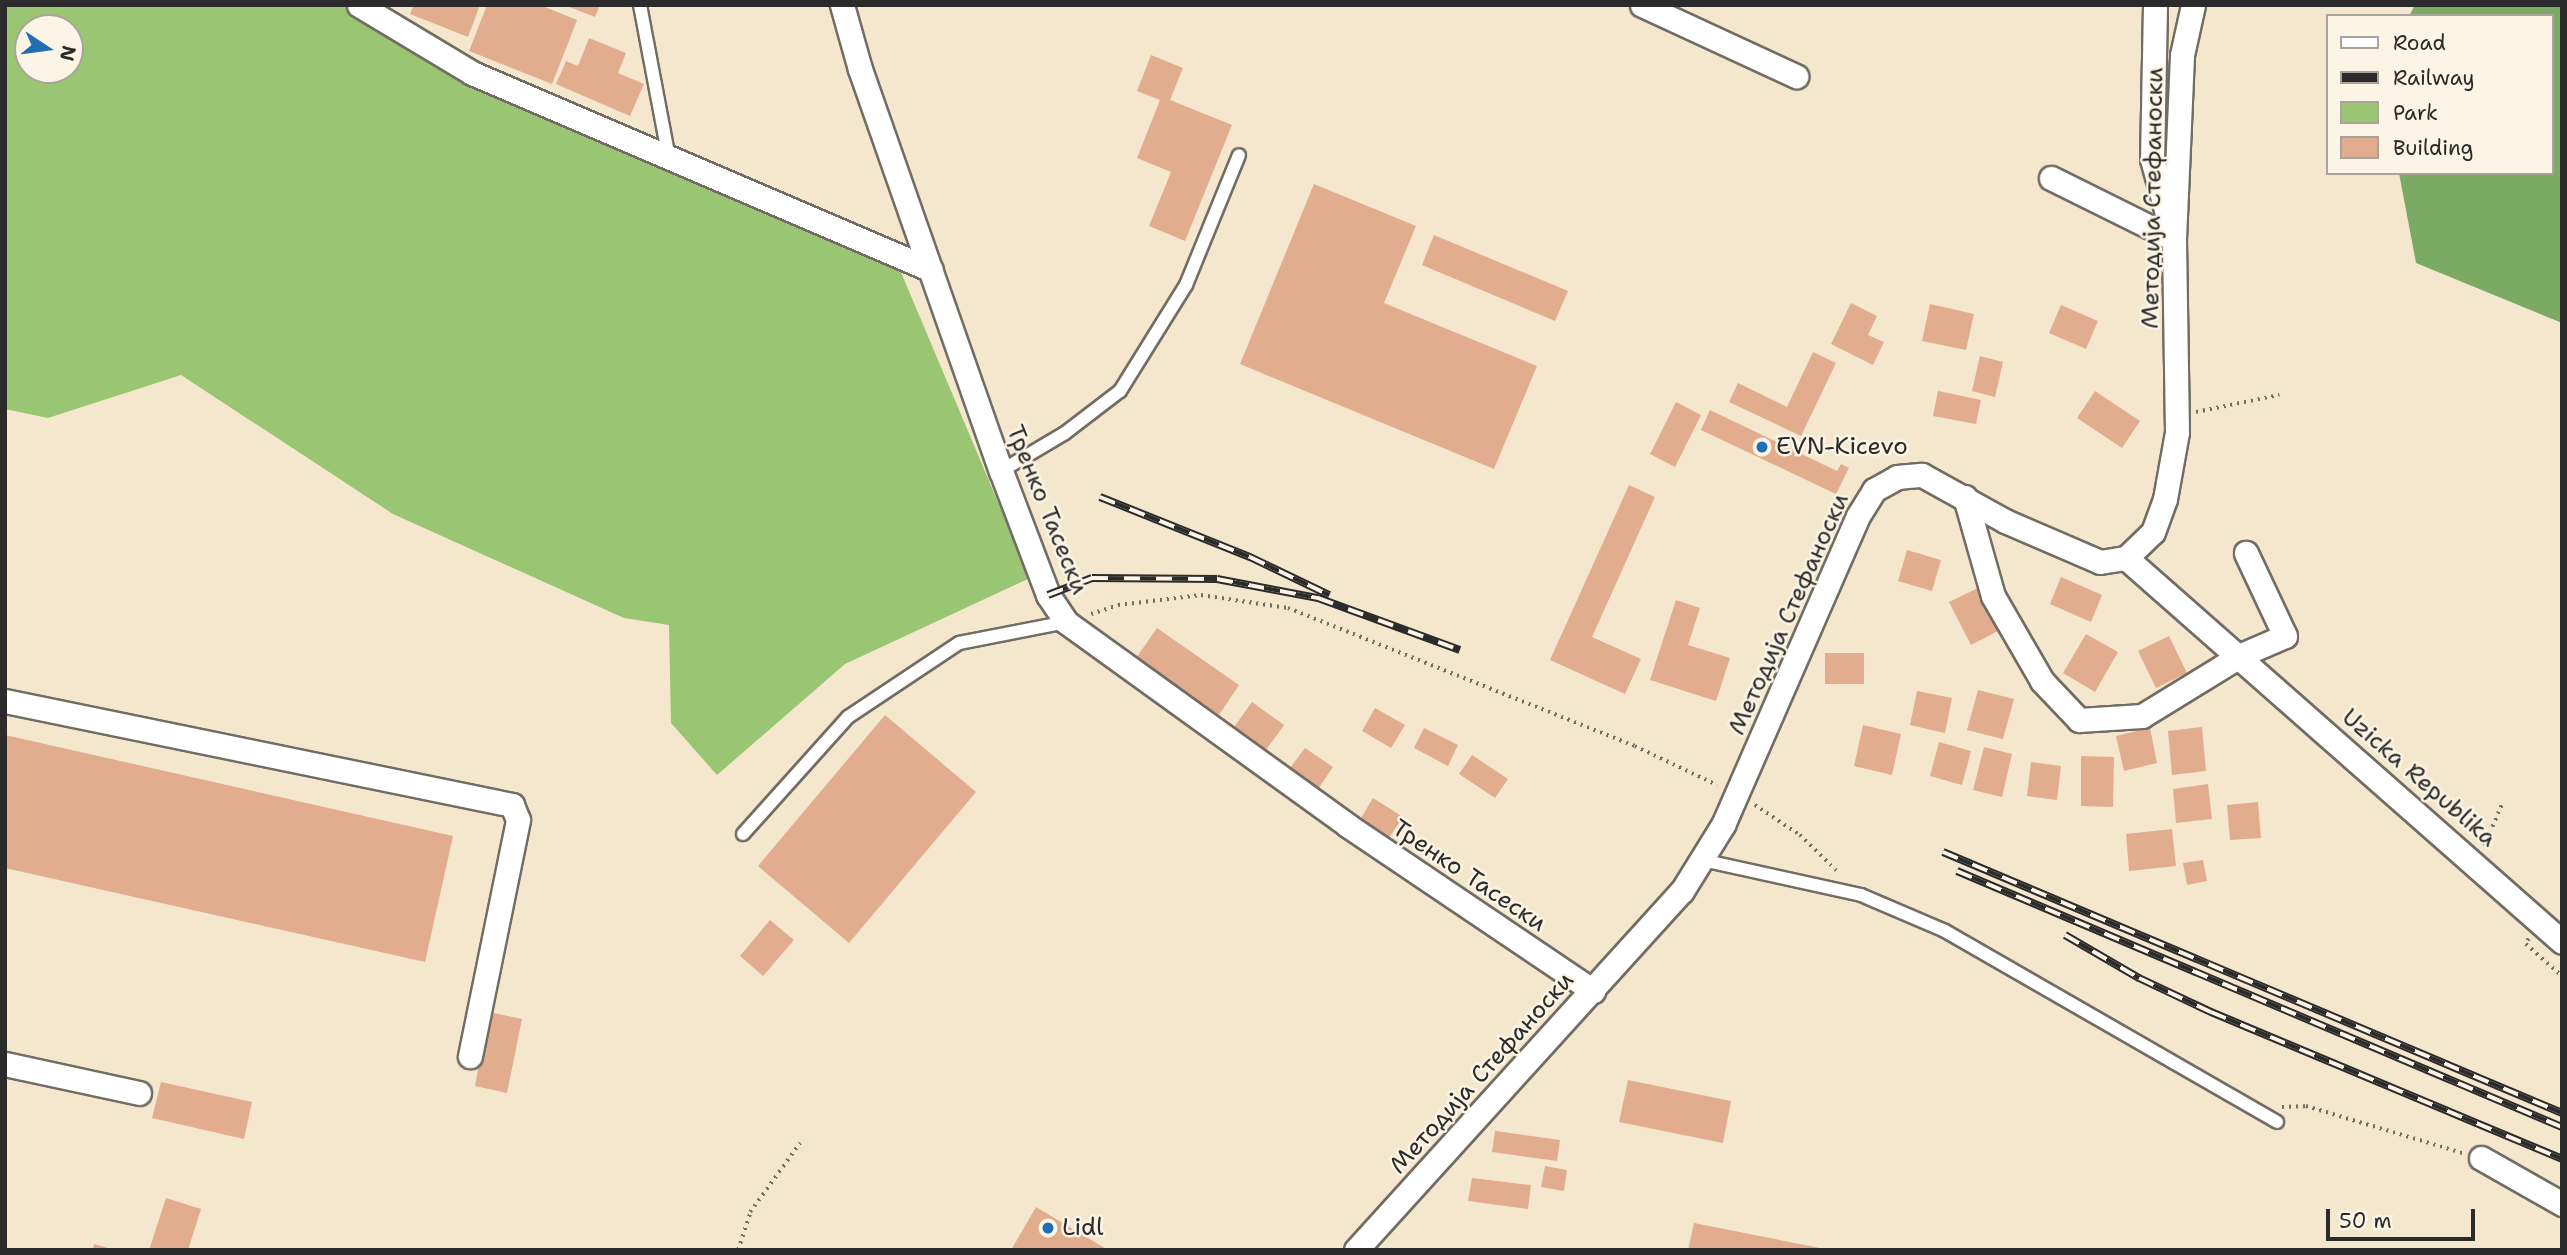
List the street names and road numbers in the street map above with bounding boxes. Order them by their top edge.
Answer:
street label: Методија Стефаноски [2136,67,2170,329]
street label: Тренко Тасески [1000,421,1094,599]
street label: Методија Стефаноски [1723,489,1855,739]
street label: Uzicka Republika [2336,703,2502,853]
street label: Тренко Тасески [1386,814,1552,938]
street label: Методија Стефаноски [1384,966,1580,1180]

